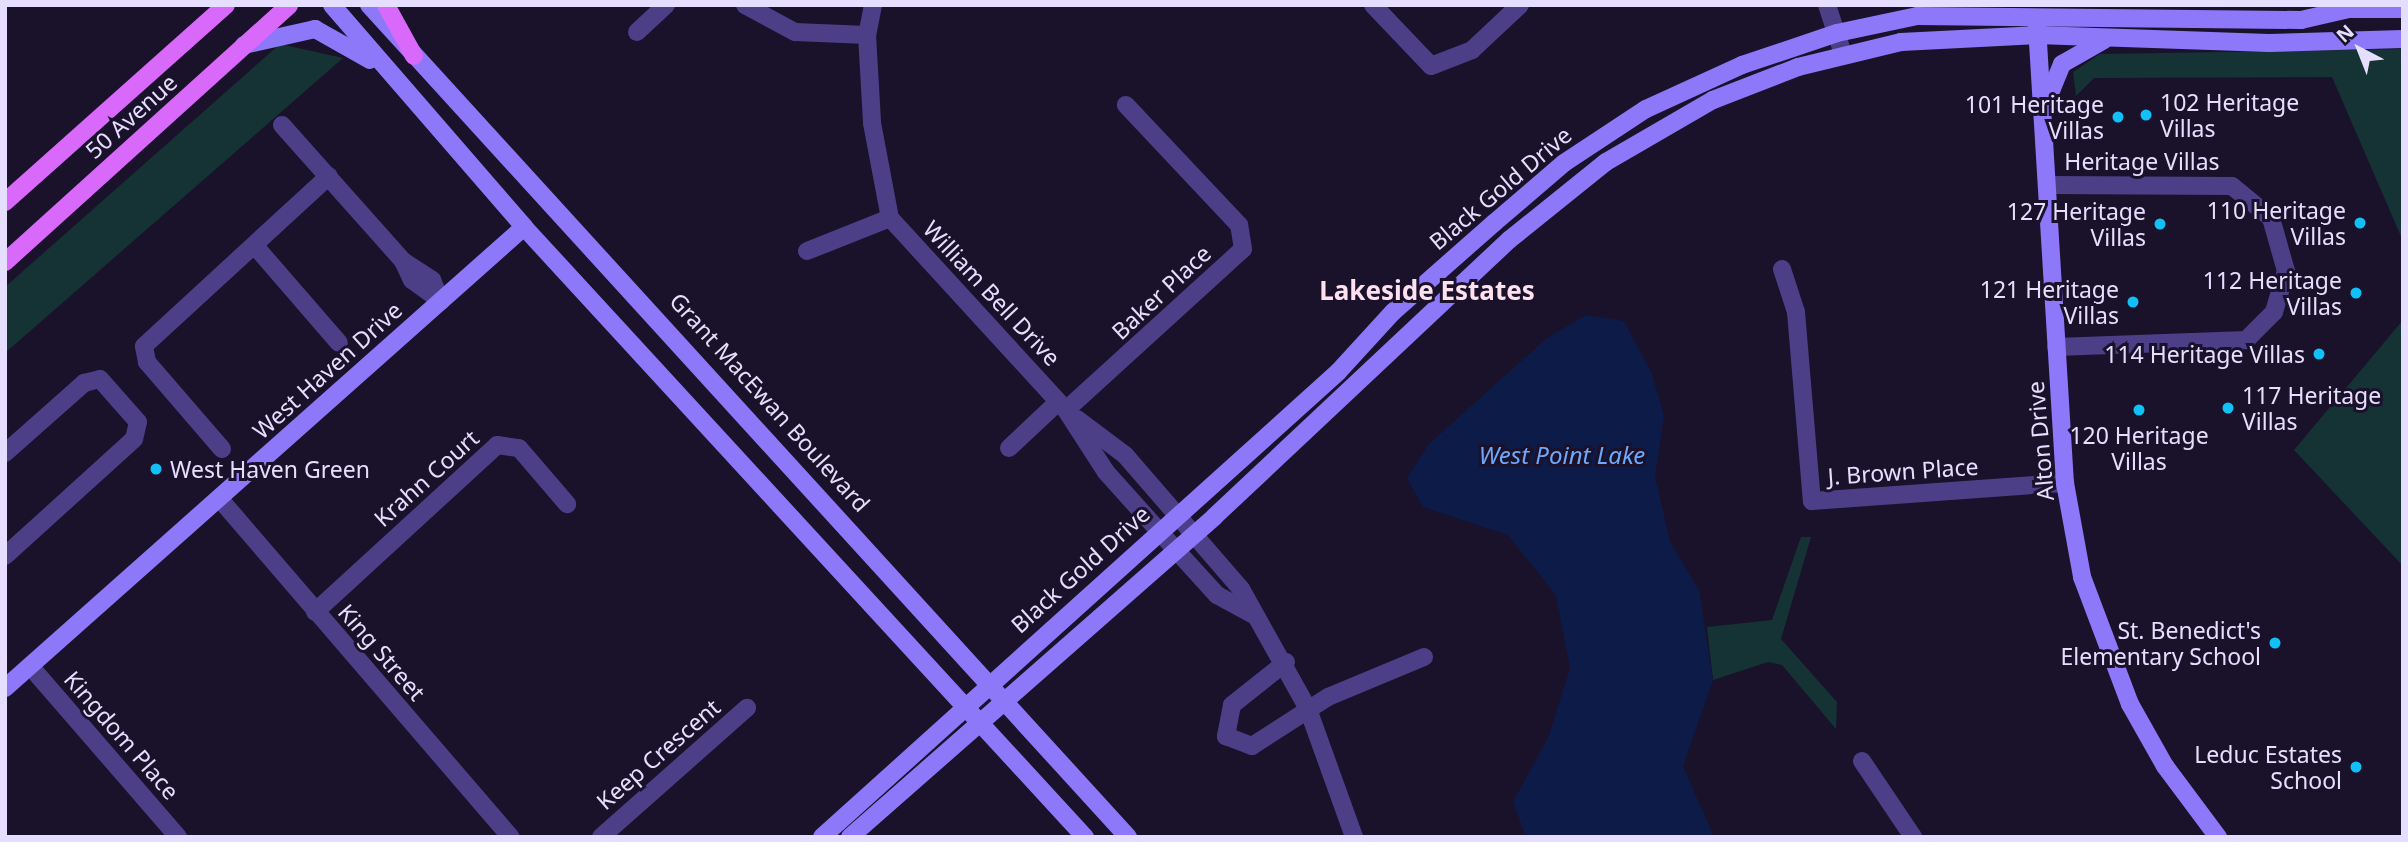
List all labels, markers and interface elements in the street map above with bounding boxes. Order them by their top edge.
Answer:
north arrow [2324,14,2394,84]
text: N [2331,19,2359,48]
street label: 50 Avenue [80,68,182,164]
place label: 102 Heritage Villas [2160,88,2299,142]
place label: 101 Heritage Villas [1965,90,2104,144]
marker: 102 Heritage Villas [2138,107,2154,123]
marker: 101 Heritage Villas [2110,109,2126,125]
street label: Black Gold Drive [1423,121,1577,255]
street label: Heritage Villas [2064,147,2220,175]
place label: 110 Heritage Villas [2207,196,2346,250]
place label: 127 Heritage Villas [2007,197,2146,251]
street label: William Bell Drive [918,215,1066,371]
marker: 110 Heritage Villas [2352,215,2368,231]
marker: 127 Heritage Villas [2152,216,2168,232]
street label: Baker Place [1106,239,1216,345]
place label: 112 Heritage Villas [2203,266,2342,320]
district label: Lakeside Estates [1319,275,1535,307]
place label: 121 Heritage Villas [1980,275,2119,329]
marker: 112 Heritage Villas [2348,285,2364,301]
street label: Grant MacEwan Boulevard [664,287,876,517]
marker: 121 Heritage Villas [2125,294,2141,310]
street label: West Haven Drive [247,296,407,444]
place label: 114 Heritage Villas [2104,340,2305,368]
marker: 114 Heritage Villas [2311,346,2327,362]
street label: Alton Drive [2021,380,2059,502]
place label: 117 Heritage Villas [2242,381,2381,435]
marker: 117 Heritage Villas [2220,400,2236,416]
marker: 120 Heritage Villas [2131,402,2147,418]
place label: 120 Heritage Villas [2069,421,2209,475]
street label: Krahn Court [368,424,484,532]
water label: West Point Lake [1479,441,1645,469]
street label: J. Brown Place [1827,452,1979,490]
place label: West Haven Green [170,455,370,483]
marker: West Haven Green [148,461,164,477]
street label: Black Gold Drive [1005,500,1155,638]
street label: King Street [333,598,431,706]
place label: St. Benedict's Elementary School [2061,616,2261,670]
marker: St. Benedict's Elementary School [2267,635,2283,651]
street label: Kingdom Place [59,665,185,805]
street label: Keep Crescent [591,693,725,815]
place label: Leduc Estates School [2194,740,2342,794]
marker: Leduc Estates School [2348,759,2364,775]

